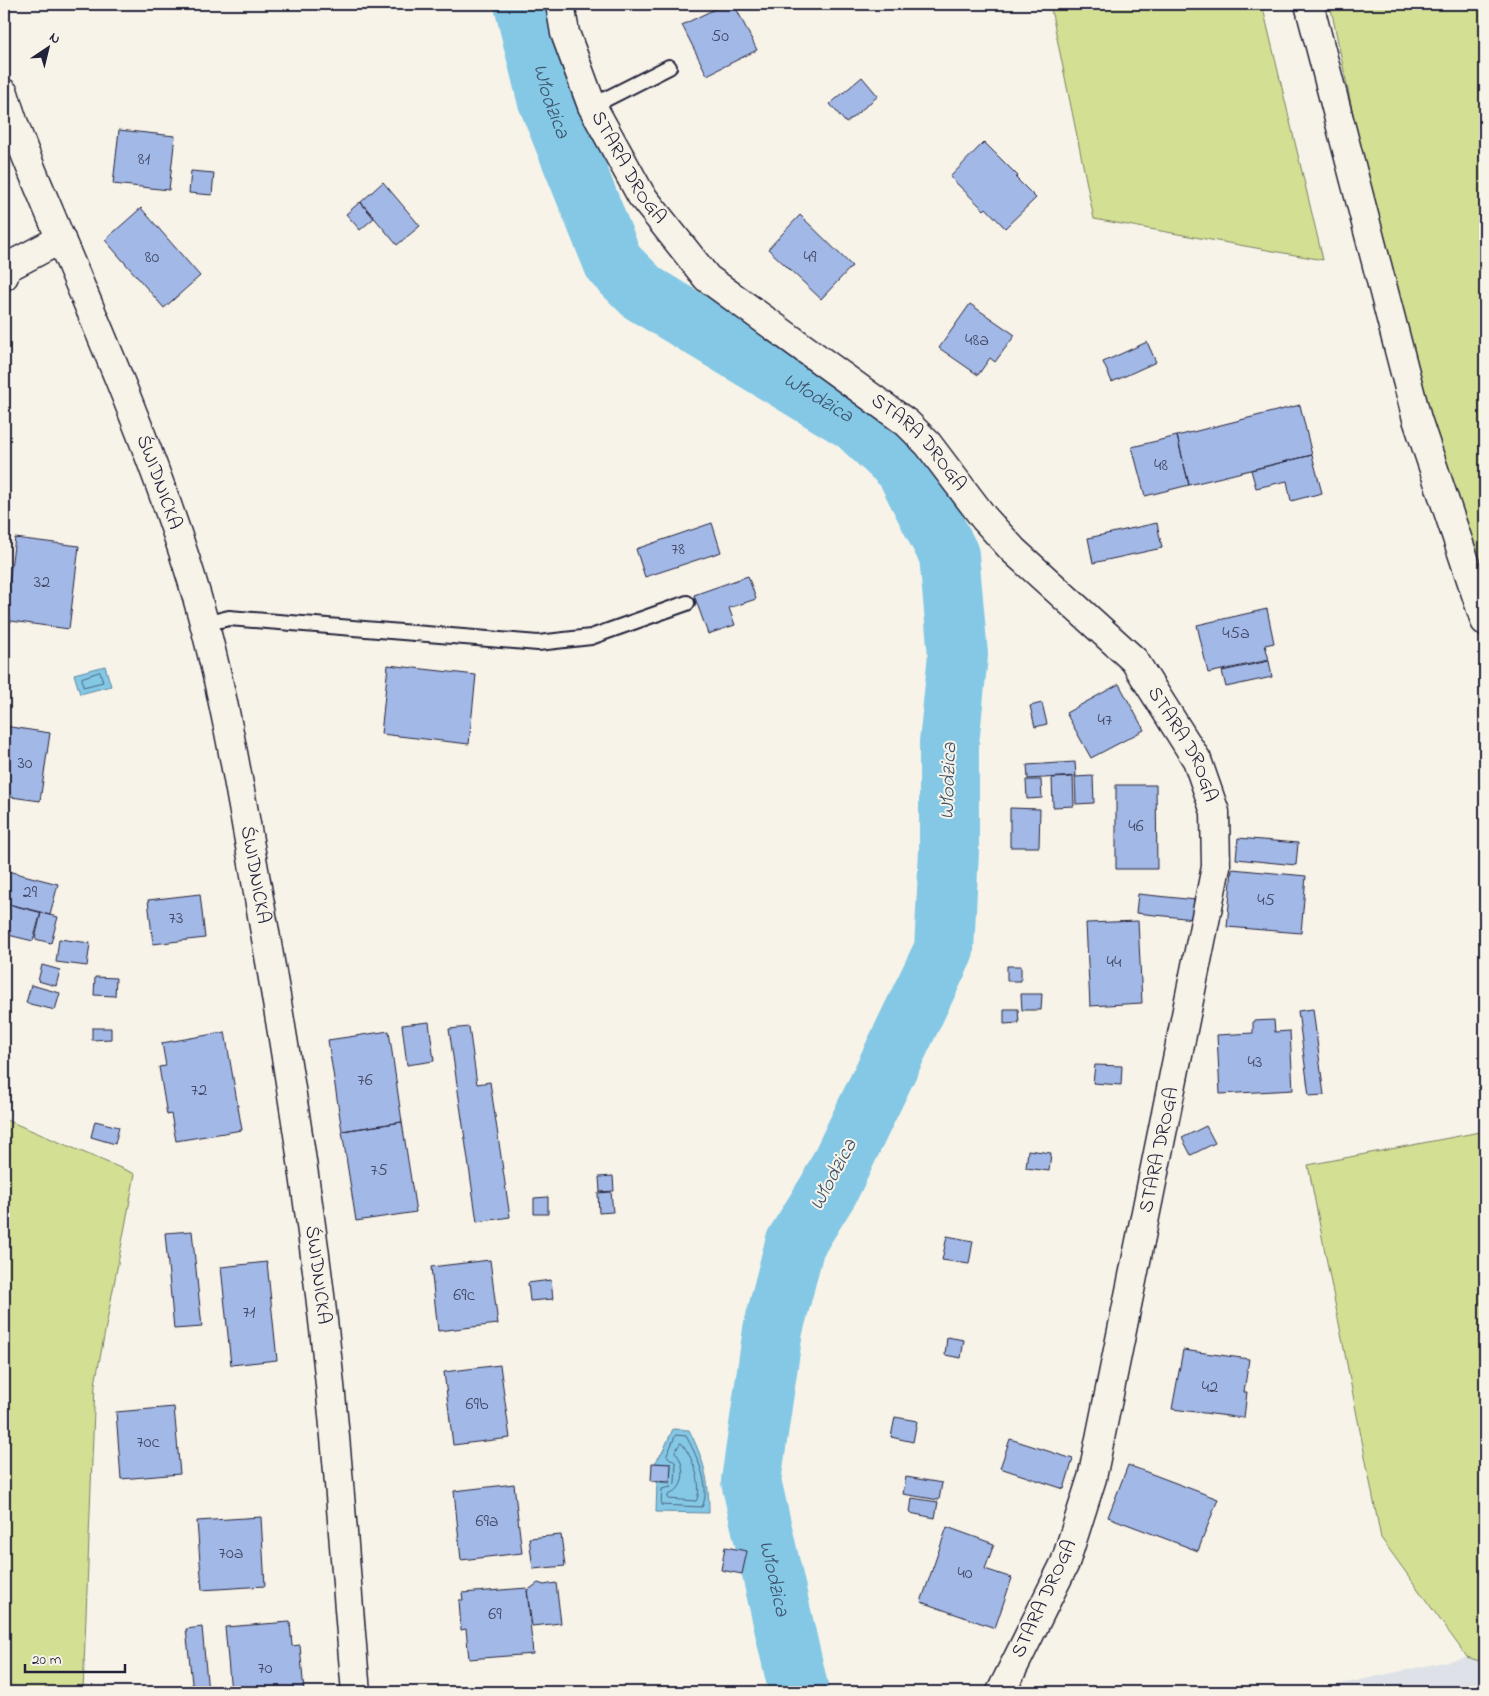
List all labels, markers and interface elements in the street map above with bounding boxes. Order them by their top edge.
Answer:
north arrow [22,22,72,72]
house number: 50 [711,24,729,50]
text: N [45,27,64,50]
water label: Włodzica [524,61,577,144]
street label: STARA DROGA [583,106,674,231]
house number: 81 [138,147,151,173]
house number: 80 [145,245,159,271]
house number: 49 [804,245,817,271]
house number: 48a [965,328,989,354]
water label: Włodzica [777,366,859,432]
street label: STARA DROGA [865,387,974,498]
street label: ŚWIDNICKA [128,431,189,534]
house number: 48 [1154,453,1168,479]
house number: 78 [671,537,685,563]
house number: 32 [34,570,50,596]
house number: 45a [1222,621,1250,647]
street label: STARA DROGA [1140,681,1225,806]
house number: 47 [1098,708,1113,734]
water label: Włodzica [933,741,965,820]
house number: 30 [17,751,33,777]
house number: 46 [1128,814,1144,840]
street label: ŚWIDNICKA [232,824,278,926]
house number: 29 [23,880,38,906]
house number: 45 [1257,888,1275,914]
house number: 73 [169,906,183,932]
house number: 44 [1107,950,1122,976]
house number: 43 [1248,1050,1262,1076]
house number: 76 [357,1068,373,1094]
house number: 72 [191,1078,207,1104]
street label: STARA DROGA [1133,1085,1187,1215]
water label: Włodzica [803,1133,866,1216]
house number: 75 [370,1158,388,1184]
street label: ŚWIDNICKA [297,1224,338,1326]
house number: 69c [453,1283,475,1309]
house number: 71 [242,1300,256,1326]
house number: 42 [1202,1375,1218,1401]
house number: 69b [466,1392,489,1418]
house number: 70c [136,1430,160,1456]
house number: 69a [475,1509,499,1535]
street label: STARA DROGA [1005,1535,1085,1663]
water label: Włodzica [750,1538,797,1620]
house number: 70a [219,1541,243,1567]
house number: 40 [957,1561,973,1587]
house number: 69 [488,1602,502,1628]
scale bar [25,1641,125,1673]
text: 20 m [32,1649,62,1671]
house number: 70 [257,1656,273,1682]

